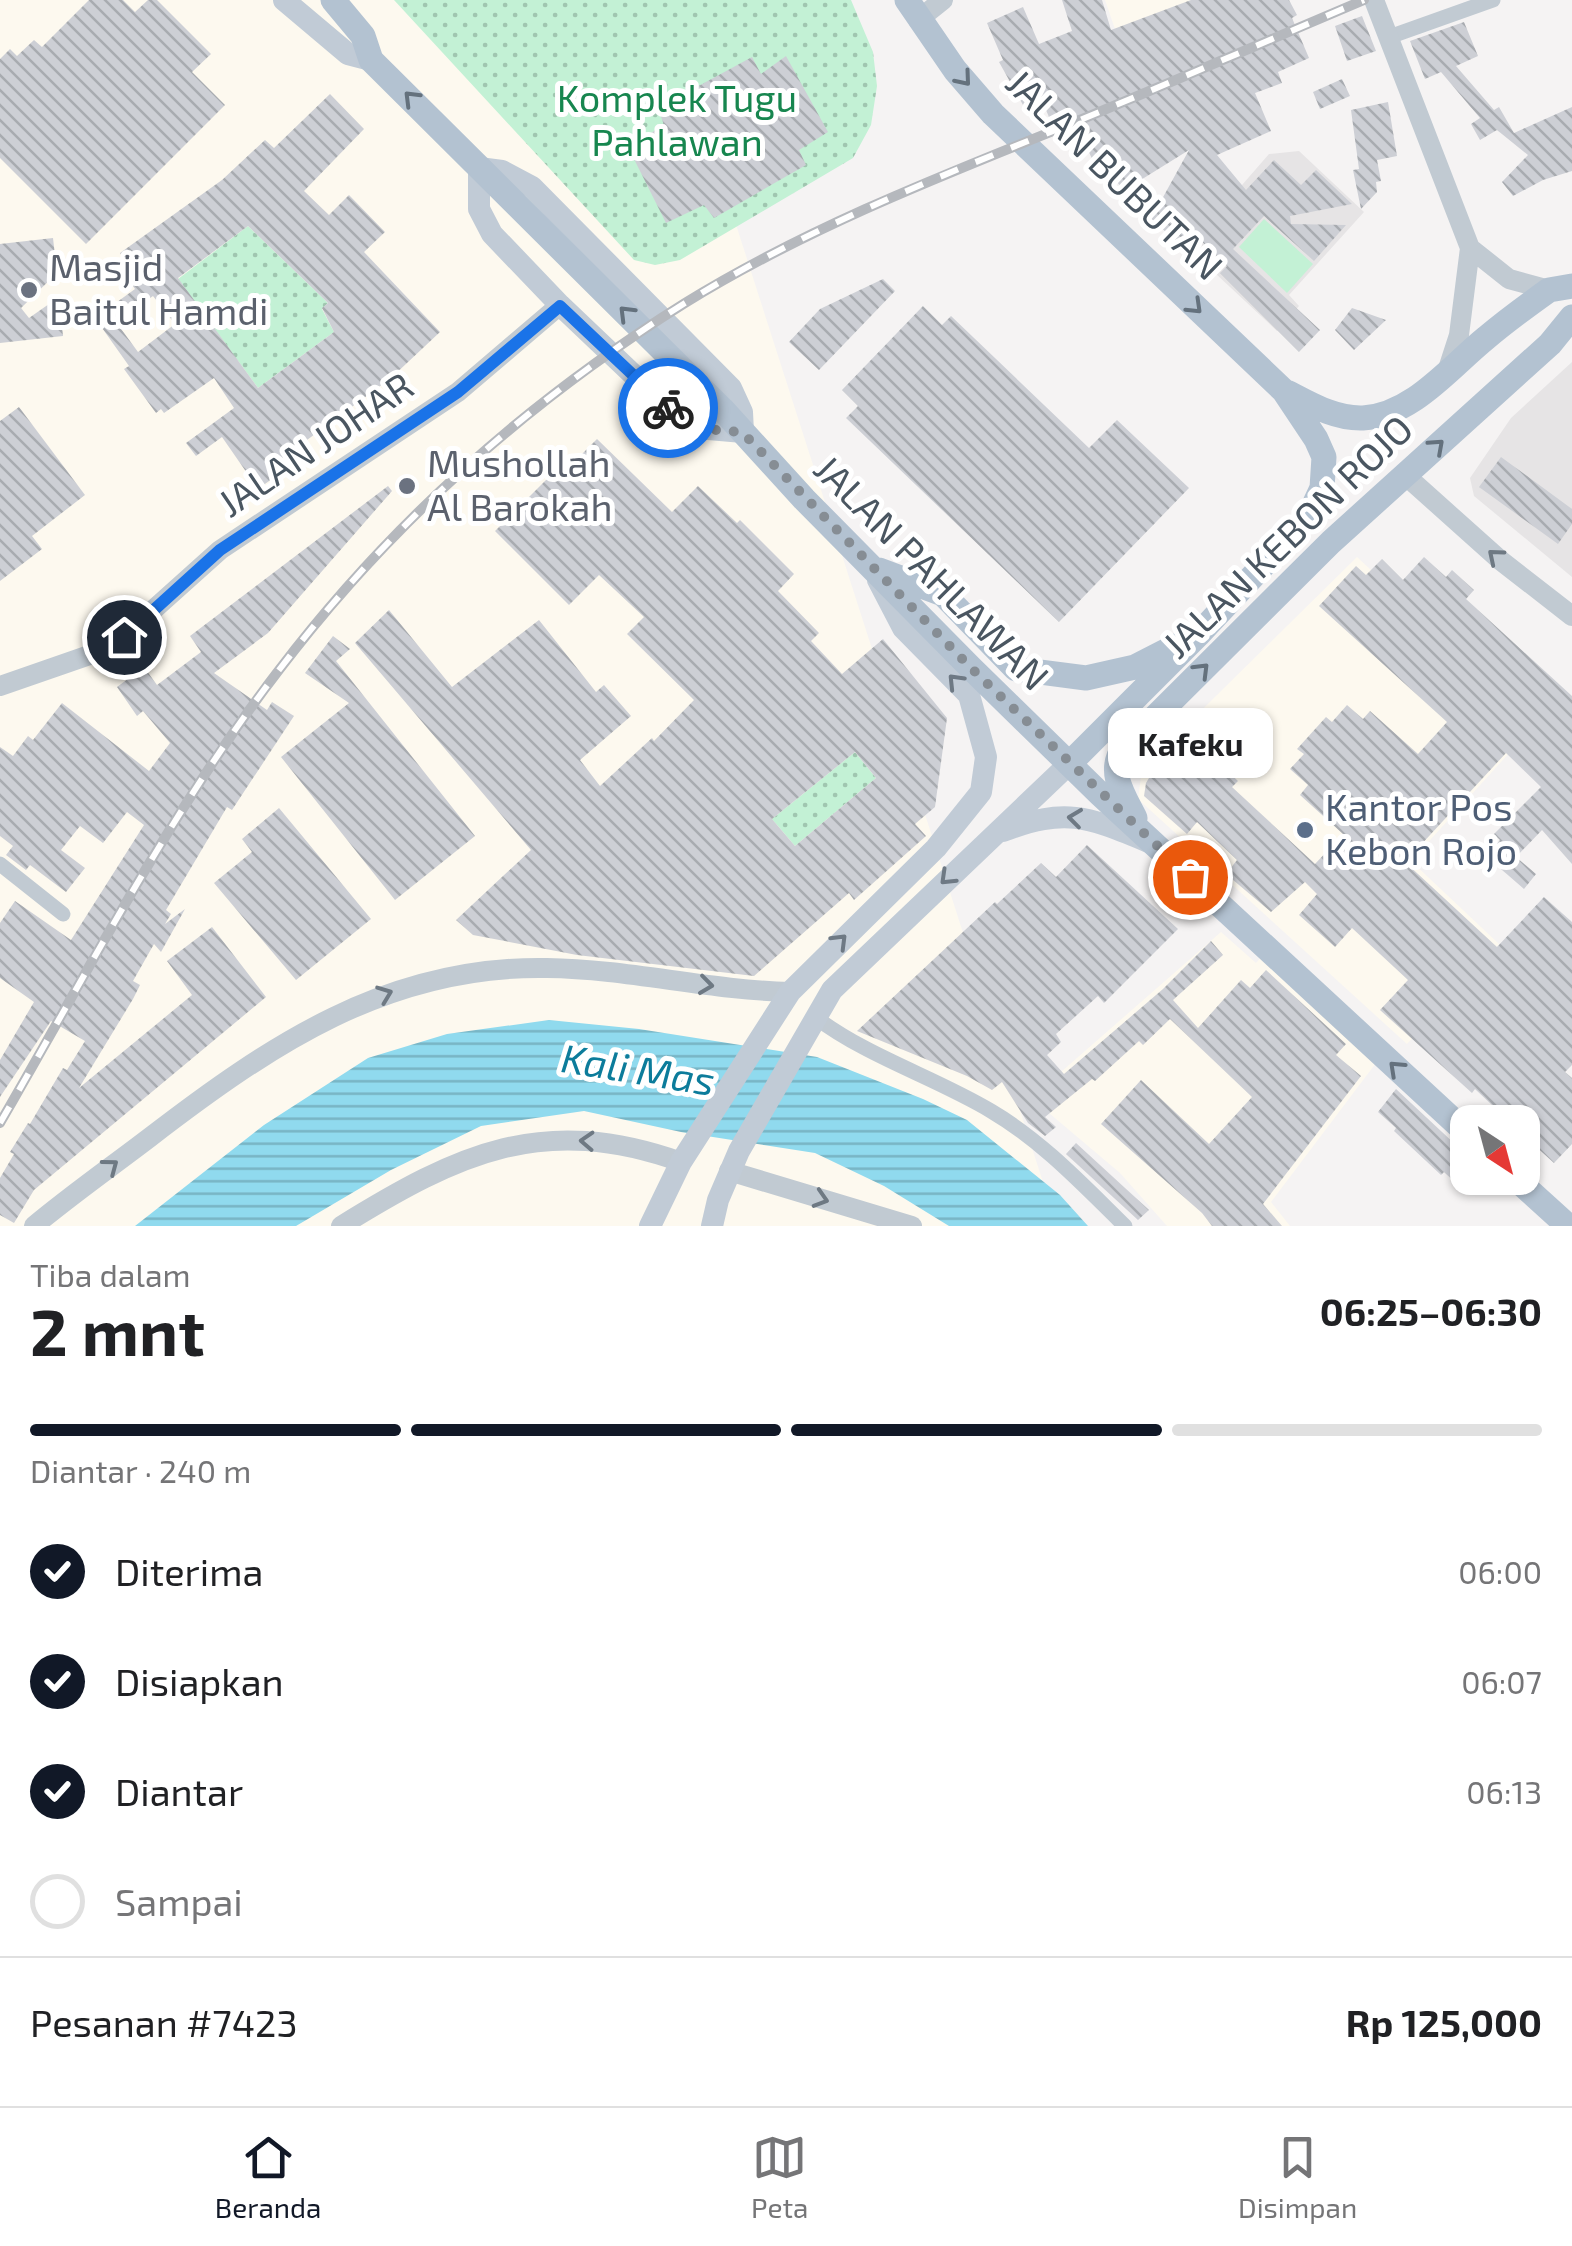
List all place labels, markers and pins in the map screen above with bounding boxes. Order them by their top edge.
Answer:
place label: Masjid Baitul Hamdi [49,243,269,333]
marker: Masjid Baitul Hamdi [18,279,40,301]
place label: Mushollah Al Barokah [427,439,612,529]
marker: Mushollah Al Barokah [396,475,418,497]
pin [82,595,167,680]
callout: Kafeku [1108,707,1272,777]
place label: Kantor Pos Kebon Rojo [1325,783,1517,873]
marker: Kantor Pos Kebon Rojo [1294,819,1316,841]
pin [1148,835,1233,920]

